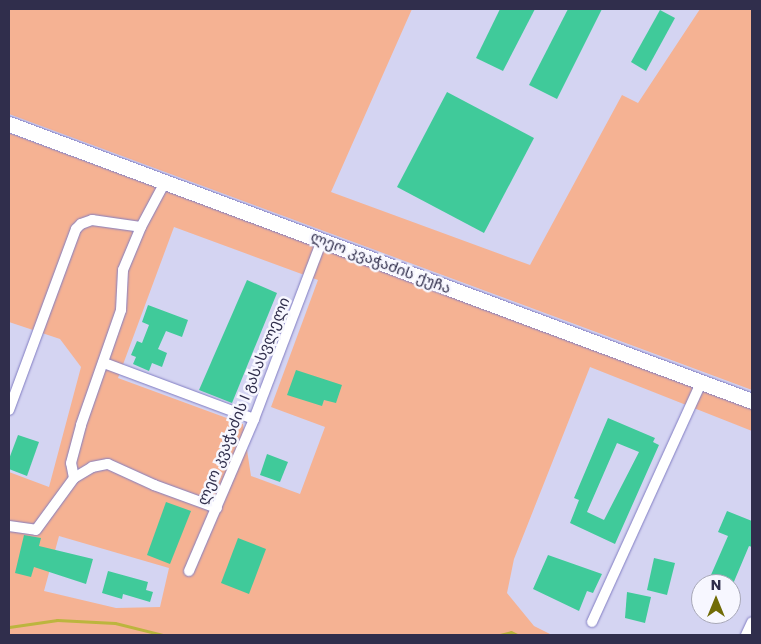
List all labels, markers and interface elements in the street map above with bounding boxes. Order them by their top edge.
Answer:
street label: ლეო კვაჭაძის ქუჩა [308,227,454,297]
street label: ლეო კვაჭაძის I გასასვლელი [193,294,293,508]
north arrow [691,574,741,624]
text: N [711,575,721,595]

